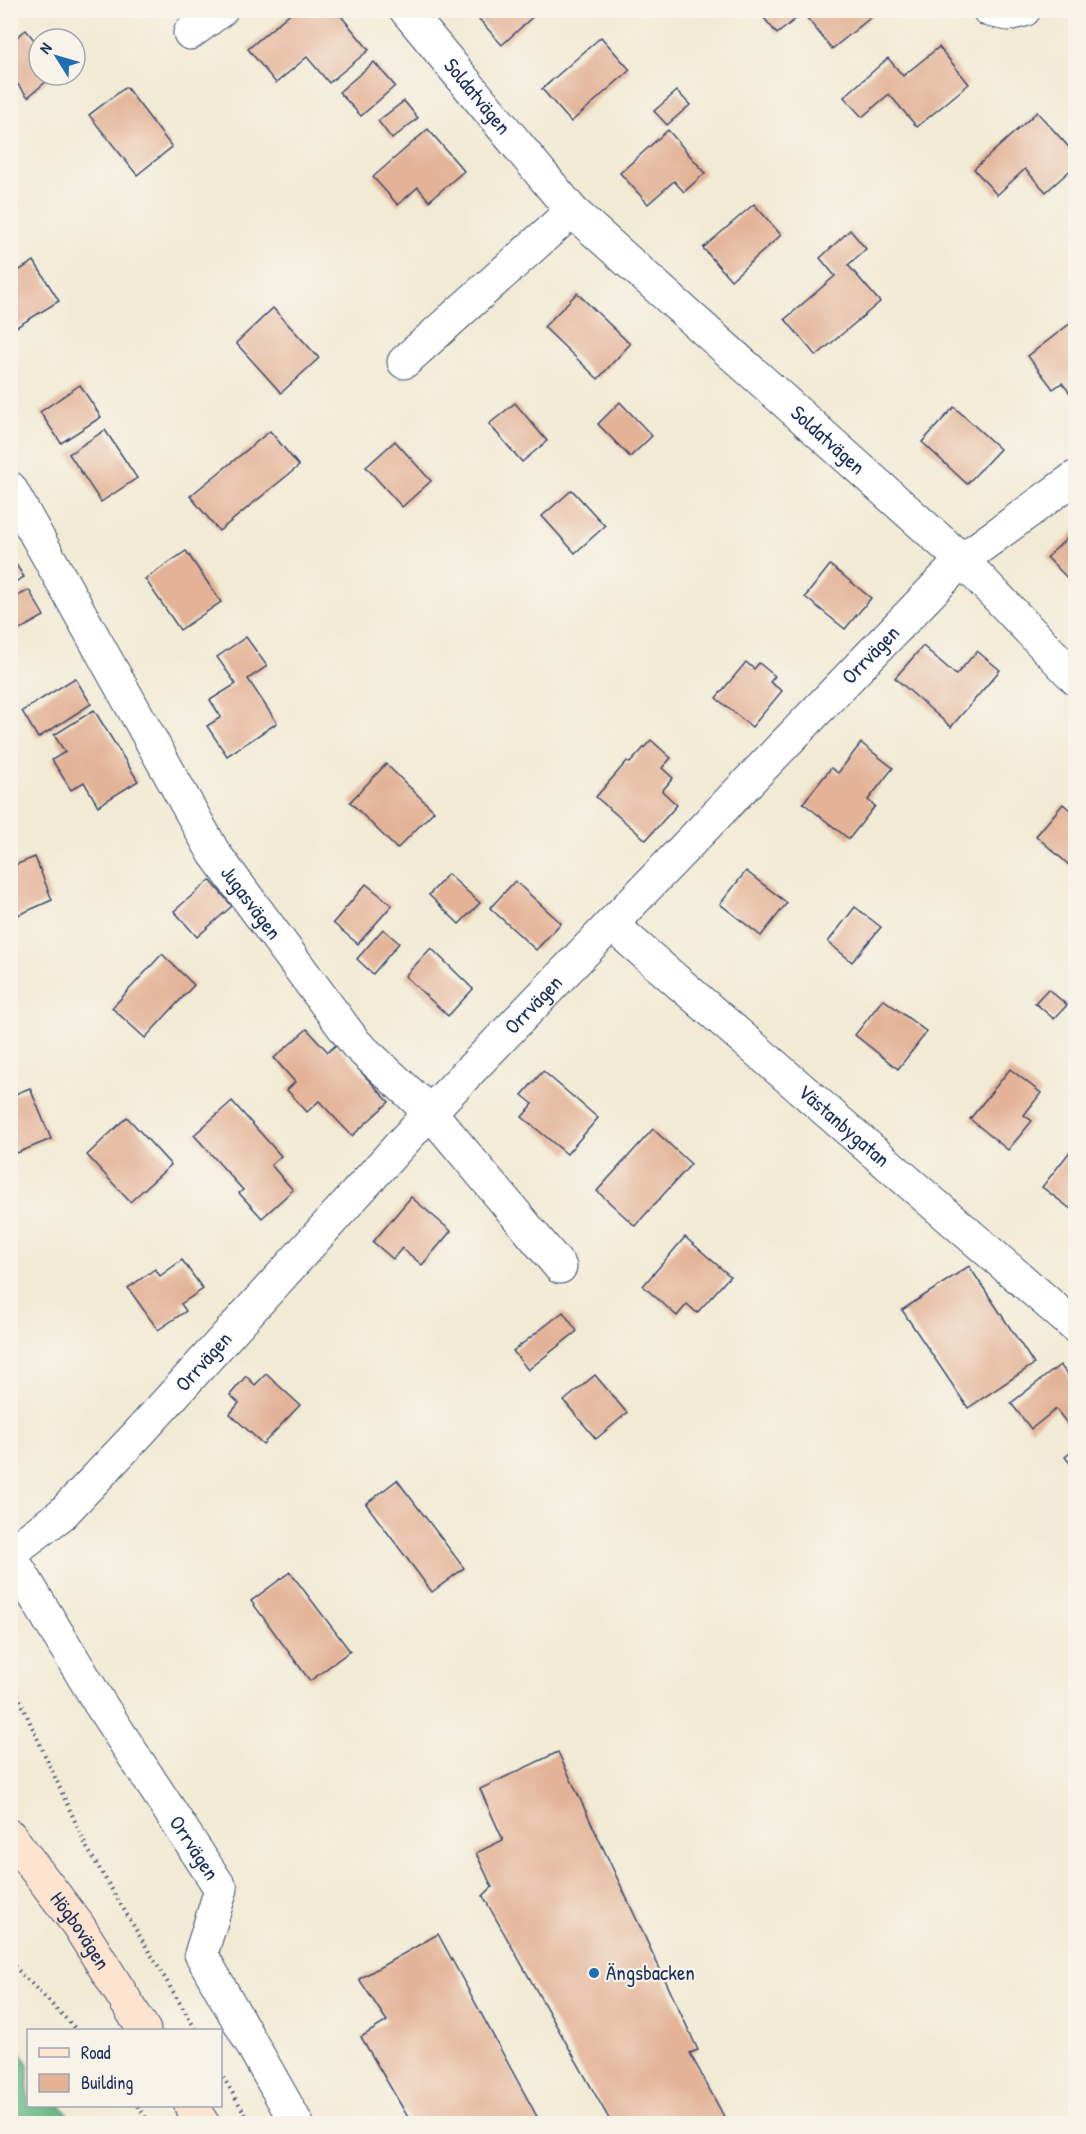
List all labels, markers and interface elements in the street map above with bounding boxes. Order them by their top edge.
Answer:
north arrow [27,27,87,87]
text: N [34,38,57,58]
street label: Soldatvägen [437,52,518,140]
street label: Soldatvägen [785,398,872,481]
street label: Orrvägen [835,619,906,690]
street label: Jugasvägen [214,859,289,945]
street label: Orrvägen [498,968,568,1040]
street label: Västanbygatan [792,1077,896,1173]
street label: Orrvägen [168,1325,238,1398]
street label: Orrvägen [163,1810,226,1886]
street label: Högbovägen [44,1885,117,1975]
place label: Ängsbacken [606,1958,695,1987]
marker: Ängsbacken [587,1966,601,1980]
legend [27,2029,222,2107]
text: Road [81,2040,111,2065]
text: Building [81,2070,133,2095]

